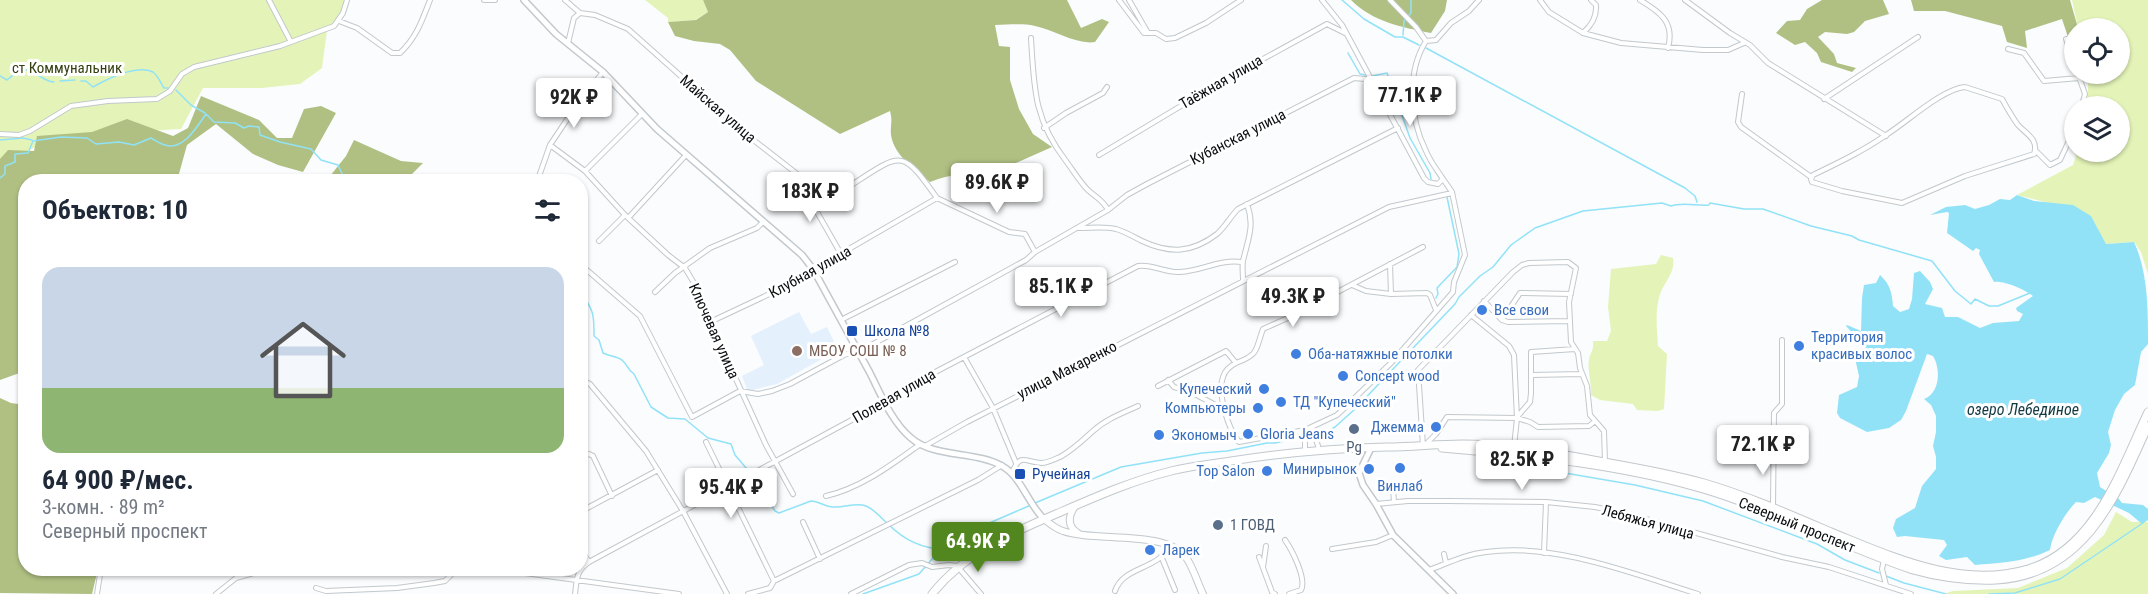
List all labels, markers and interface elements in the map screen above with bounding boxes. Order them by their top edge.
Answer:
map controls [2064,18,2130,162]
button: locate [2064,18,2130,84]
street label: Таёжная улица [1176,51,1266,113]
park label: ст Коммунальник [12,59,122,77]
street label: Майская улица [676,71,760,147]
pin: 77.1K ₽ [1355,76,1465,127]
pin: 92K ₽ [532,78,616,129]
text: 77.1K ₽ [1378,83,1442,107]
text: 92K ₽ [550,85,598,109]
button: layers [2064,96,2130,162]
street label: Кубанская улица [1187,105,1289,169]
pin: 89.6K ₽ [942,163,1052,214]
text: 89.6K ₽ [965,170,1029,194]
pin: 183K ₽ [761,172,859,223]
text: 183K ₽ [781,179,839,203]
icon: filters [531,194,564,227]
text: Объектов: 10 [42,195,188,225]
street label: Клубная улица [766,242,854,302]
pin: 85.1K ₽ [1006,267,1116,318]
text: 85.1K ₽ [1029,274,1093,298]
pin: 49.3K ₽ [1238,277,1348,328]
street label: Ключевая улица [685,280,743,382]
text: 49.3K ₽ [1261,284,1325,308]
place label: Все свои [1494,301,1549,319]
marker: Все свои [1475,303,1489,317]
icon: home [249,306,357,414]
place label: Школа №8 [864,322,930,340]
marker: Школа №8 [845,324,859,338]
place label: Территория красивых волос [1811,328,1912,363]
street label: улица Макаренко [1014,337,1120,403]
marker: Территория красивых волос [1792,339,1806,353]
place label: МБОУ СОШ № 8 [809,342,907,360]
marker: МБОУ СОШ № 8 [790,344,804,358]
place label: Оба-натяжные потолки [1308,345,1453,363]
marker: Оба-натяжные потолки [1289,347,1303,361]
street label: Полевая улица [849,365,939,427]
place label: Concept wood [1355,367,1440,385]
marker: Concept wood [1336,369,1350,383]
place label: Купеческий [1179,380,1252,398]
marker: Купеческий [1257,382,1271,396]
place label: ТД "Купеческий" [1293,393,1396,411]
marker: ТД "Купеческий" [1274,395,1288,409]
place label: Компьютеры [1165,399,1246,417]
water label: озеро Лебединое [1967,400,2079,419]
marker: Компьютеры [1251,401,1265,415]
place label: Джемма [1371,418,1424,436]
marker: Джемма [1429,420,1443,434]
marker: Pg [1347,422,1361,436]
place label: Gloria Jeans [1260,425,1334,443]
pin: 72.1K ₽ [1708,425,1818,476]
place label: Экономыч [1171,426,1237,444]
marker: Gloria Jeans [1241,427,1255,441]
marker: Экономыч [1152,428,1166,442]
text: 72.1K ₽ [1731,432,1795,456]
place label: Pg [1346,438,1362,456]
pin: 82.5K ₽ [1467,440,1577,491]
text: 82.5K ₽ [1490,447,1554,471]
place label: Минирынок [1283,460,1357,478]
marker: Винлаб [1393,461,1407,475]
place label: Top Salon [1196,462,1255,480]
marker: Минирынок [1362,462,1376,476]
marker: Top Salon [1260,464,1274,478]
text: 64 900 ₽/мес. [42,465,194,495]
place label: Ручейная [1032,465,1091,483]
marker: Ручейная [1013,467,1027,481]
pin: 95.4K ₽ [676,468,786,519]
text: 95.4K ₽ [699,475,763,499]
place label: Винлаб [1377,477,1423,495]
street label: Северный проспект [1736,493,1858,557]
text: 3-комн. · 89 m² [42,495,165,519]
street label: Лебяжья улица [1600,501,1696,543]
place label: 1 ГОВД [1230,516,1275,534]
marker: 1 ГОВД [1211,518,1225,532]
text: Северный проспект [42,519,208,543]
pin: 64.9K ₽ [923,522,1033,573]
text: 64.9K ₽ [946,529,1010,553]
place label: Ларек [1162,541,1200,559]
marker: Ларек [1143,543,1157,557]

